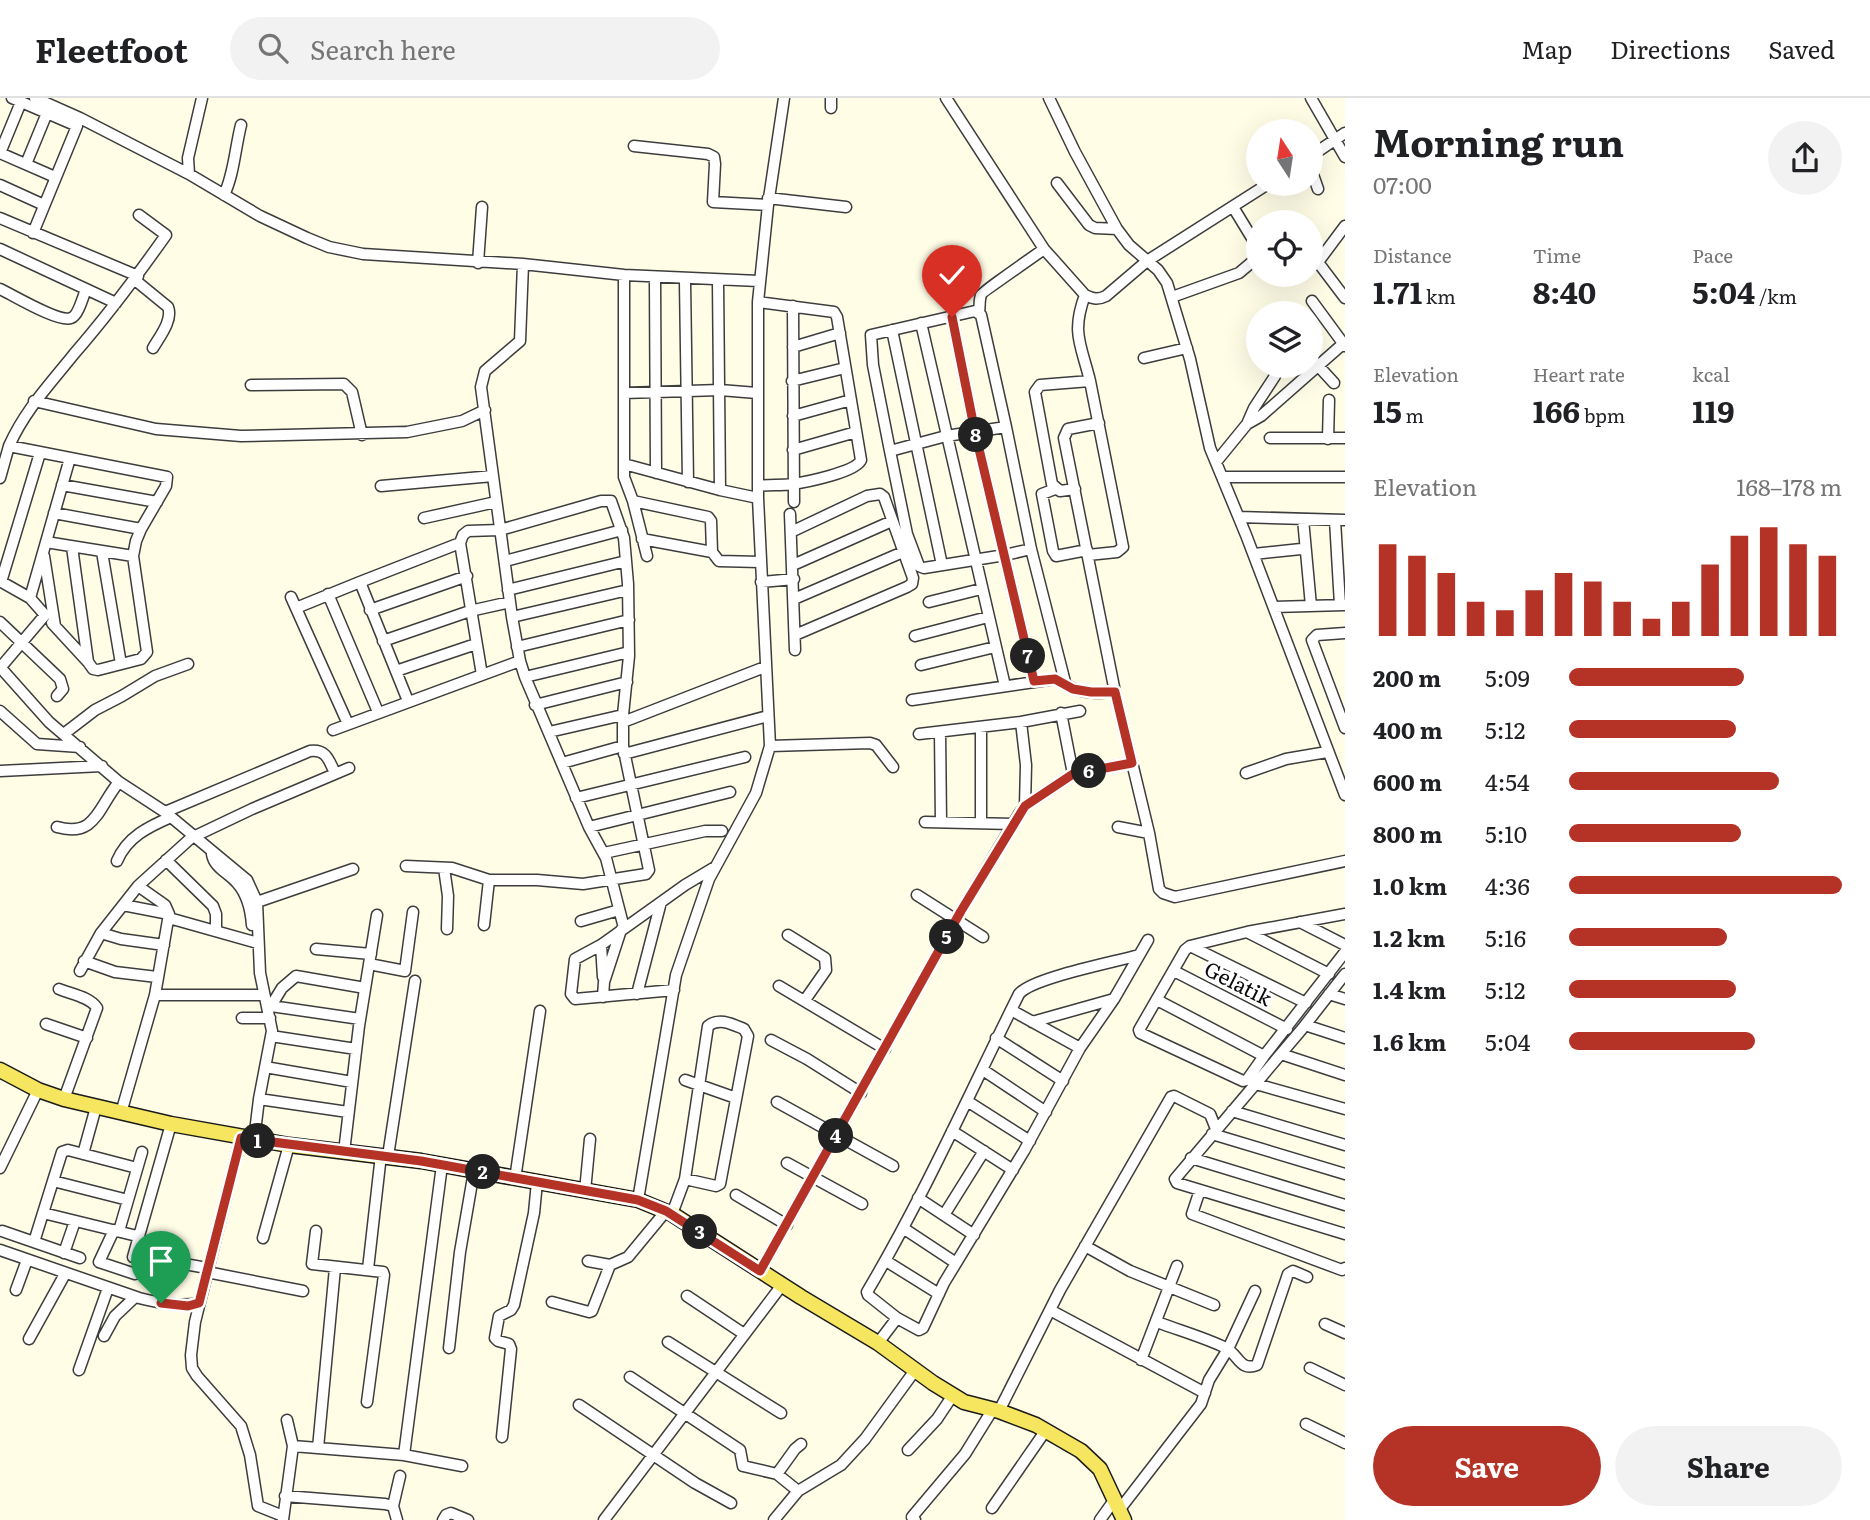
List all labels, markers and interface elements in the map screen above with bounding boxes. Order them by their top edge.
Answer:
search box [230,17,720,80]
text: Fleetfoot [35,24,188,73]
icon: search [254,29,292,67]
text: Search here [310,29,456,68]
text: Map [1521,31,1572,66]
text: Directions [1610,31,1730,66]
text: Saved [1768,31,1835,66]
text: Morning run [1373,112,1624,169]
north arrow [1246,119,1323,196]
map controls [1246,119,1323,378]
button: share [1768,121,1842,195]
text: 07:00 [1373,167,1432,201]
button: locate [1246,210,1323,287]
text: Distance [1373,241,1452,269]
text: Time [1533,241,1581,269]
text: Pace [1692,241,1733,269]
pin [922,245,982,317]
icon: check [933,256,971,294]
text: 1.71 [1373,269,1422,313]
text: 8:40 [1533,269,1596,313]
text: 5:04 [1692,269,1755,313]
text: km [1422,282,1456,310]
text: /km [1755,282,1797,310]
button: layers [1246,301,1323,378]
text: Elevation [1373,360,1459,388]
text: Heart rate [1533,360,1625,388]
text: kcal [1692,360,1730,388]
text: 15 [1373,388,1402,432]
text: 166 [1533,388,1580,432]
text: 119 [1692,388,1734,432]
text: m [1402,401,1424,429]
text: bpm [1580,401,1625,429]
pin: 8 [958,418,993,452]
text: 8 [970,420,981,448]
text: Elevation [1373,469,1477,503]
text: 168–178 m [1736,469,1842,503]
pin: 7 [1010,638,1046,674]
text: 7 [1022,641,1033,669]
text: 200 m [1373,660,1441,694]
text: 5:09 [1485,660,1530,694]
text: 400 m [1373,712,1443,746]
text: 5:12 [1485,712,1525,746]
pin: 6 [1072,754,1106,788]
text: 6 [1083,756,1094,784]
text: 600 m [1373,764,1442,798]
text: 4:54 [1485,764,1530,798]
text: 800 m [1373,816,1442,850]
text: 5:10 [1485,816,1527,850]
text: 1.0 km [1373,868,1447,902]
text: 4:36 [1485,868,1530,902]
pin: 5 [930,920,964,954]
text: 1.2 km [1373,920,1445,954]
text: 5:16 [1485,920,1526,954]
text: 5 [941,922,952,950]
street label: Gelatik [1200,952,1278,1012]
text: 1.4 km [1373,972,1446,1006]
text: 5:12 [1485,972,1525,1006]
text: 1.6 km [1373,1024,1446,1058]
text: 5:04 [1485,1024,1530,1058]
pin: 4 [818,1118,854,1154]
text: 4 [830,1121,841,1149]
pin: 1 [240,1124,276,1158]
text: 1 [254,1126,261,1154]
pin: 2 [466,1154,500,1190]
text: 2 [477,1157,488,1185]
pin: 3 [682,1214,718,1250]
text: 3 [694,1217,705,1245]
pin [131,1231,191,1303]
icon: arrive [142,1242,180,1280]
button: Save [1373,1426,1601,1506]
button: Share [1615,1426,1842,1506]

